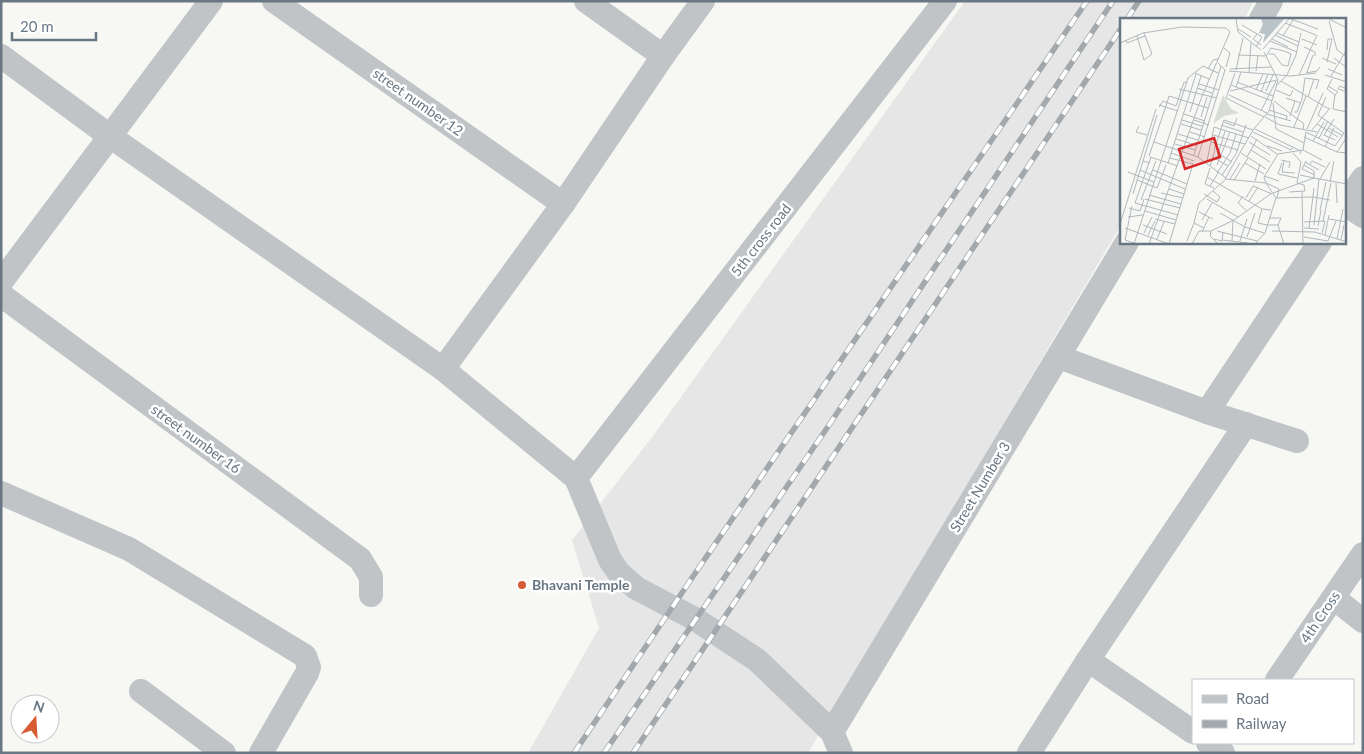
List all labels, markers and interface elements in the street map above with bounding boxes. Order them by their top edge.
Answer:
scale bar [12,10,96,42]
text: 20 m [20,17,54,35]
inset map [1120,18,1346,244]
street label: street number 12 [370,64,467,139]
street label: 5th cross road [727,200,794,279]
street label: street number 16 [148,401,244,477]
street label: Street Number 3 [946,439,1013,535]
place label: Bhavani Temple [532,576,630,593]
marker: Bhavani Temple [516,579,528,591]
street label: 4th Cross [1296,588,1343,646]
legend [1192,679,1354,744]
text: Road [1236,689,1269,707]
north arrow [10,694,60,744]
text: N [31,696,47,716]
text: Railway [1236,714,1287,732]

